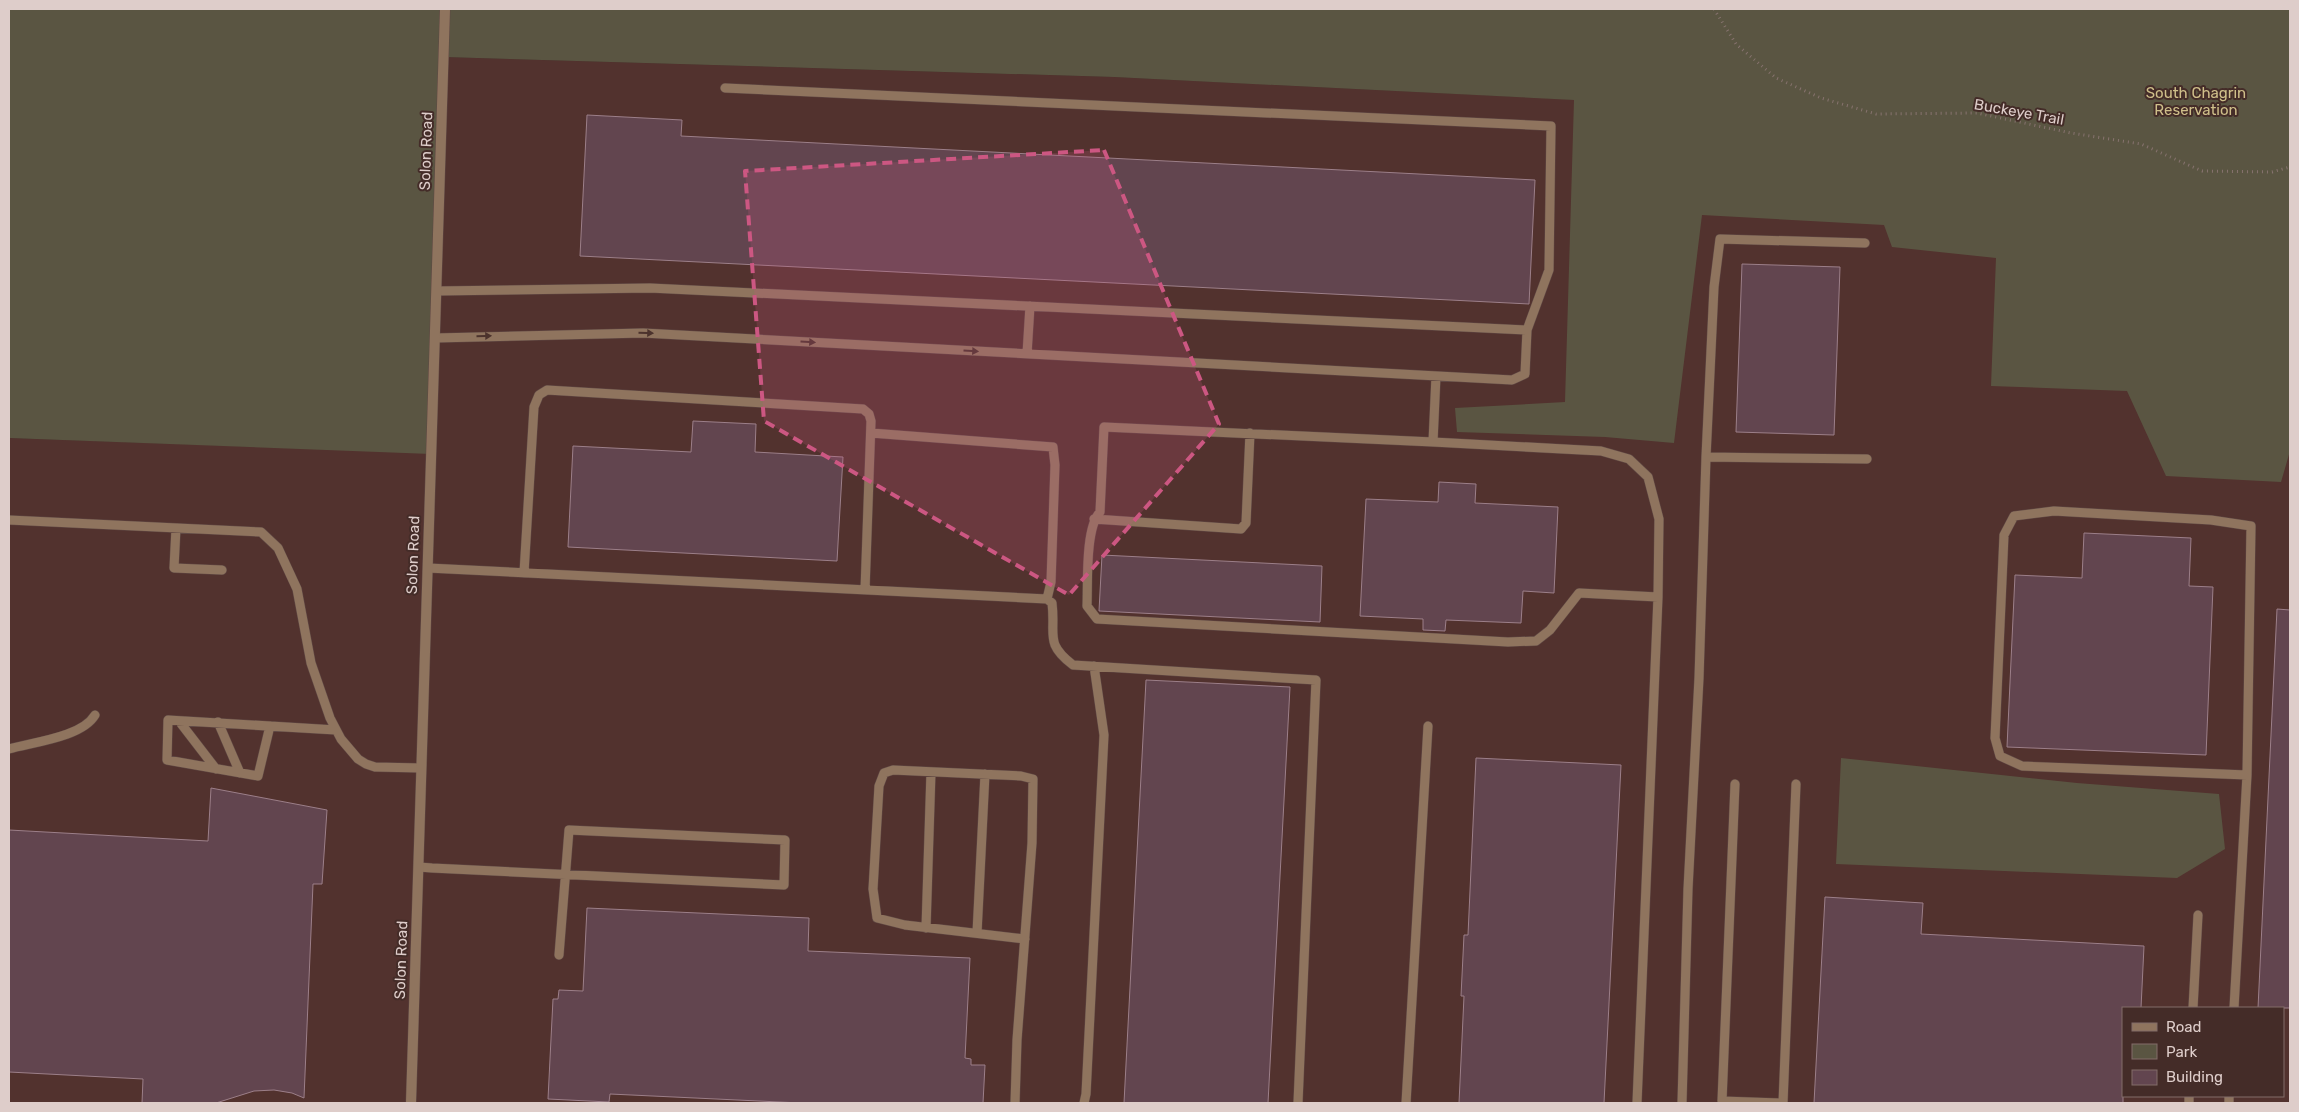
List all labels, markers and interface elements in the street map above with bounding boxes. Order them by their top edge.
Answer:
park label: South Chagrin Reservation [2146,84,2246,119]
street label: Buckeye Trail [1973,95,2065,129]
street label: Solon Road [416,111,436,191]
one-way arrow [638,330,654,338]
one-way arrow [476,332,492,340]
one-way arrow [801,338,817,346]
one-way arrow [963,347,979,355]
street label: Solon Road [403,515,423,595]
street label: Solon Road [391,920,411,1000]
legend [2122,1007,2284,1097]
text: Road [2166,1018,2202,1036]
text: Park [2166,1043,2197,1061]
text: Building [2166,1068,2223,1086]

